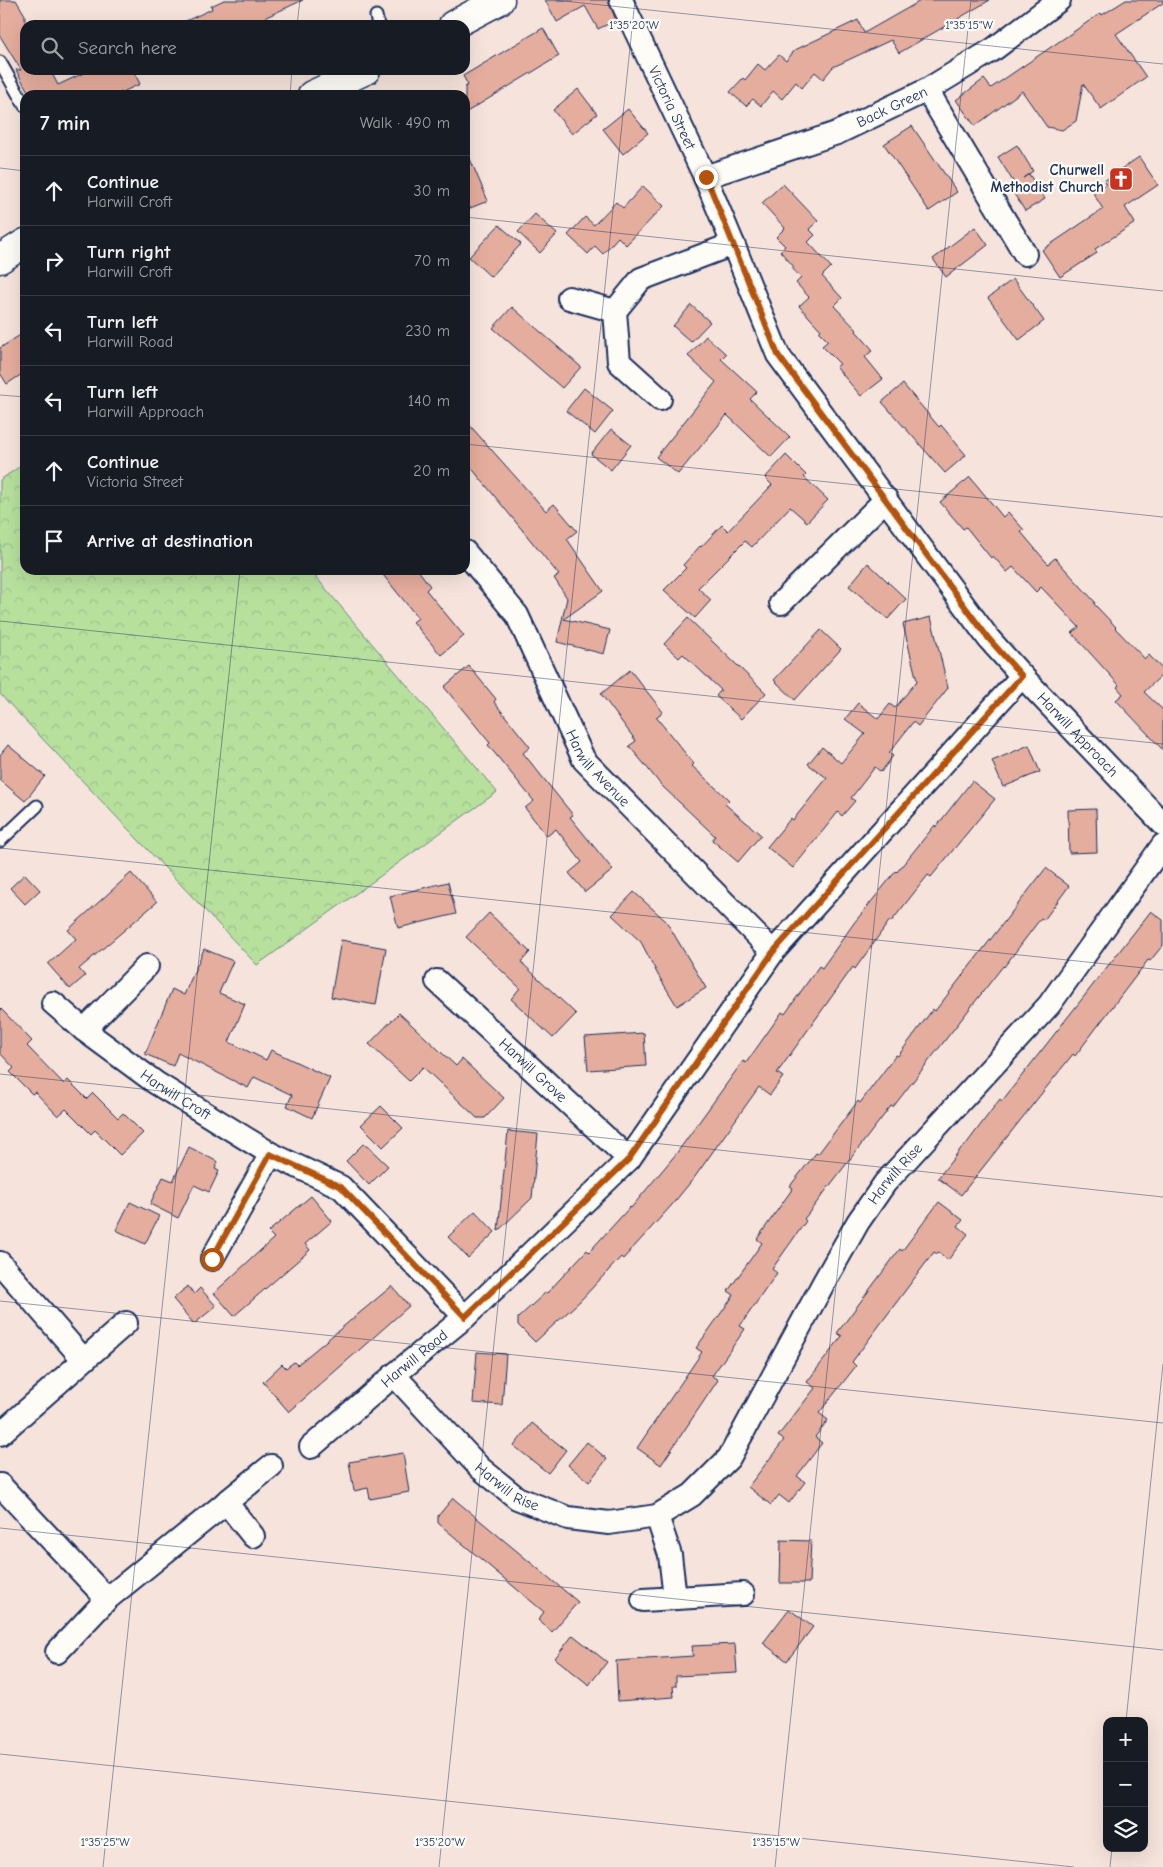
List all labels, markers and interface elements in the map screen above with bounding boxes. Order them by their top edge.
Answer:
text: 1°35'20"W [609,18,660,32]
text: 1°35'15"W [945,18,993,32]
search box [20,20,470,75]
icon: search [38,34,66,62]
text: Search here [78,37,177,59]
street label: Victoria Street [645,63,700,153]
street label: Back Green [854,82,930,131]
text: 7 min [40,111,90,135]
text: Walk · 490 m [360,114,450,132]
place label: Churwell Methodist Church [991,161,1104,196]
route end [695,166,718,189]
church icon: Churwell Methodist Church [1108,166,1134,192]
text: Continue [87,171,159,193]
icon: ahead [40,177,68,205]
text: 30 m [414,182,450,200]
text: Harwill Croft [87,193,172,211]
text: Turn right [87,241,171,263]
icon: right [40,247,68,275]
text: 70 m [414,252,450,270]
text: Harwill Croft [87,263,172,281]
text: Turn left [87,311,158,333]
icon: left [40,317,68,345]
text: 230 m [405,322,450,340]
text: Harwill Road [87,333,173,351]
text: Turn left [87,381,158,403]
icon: left [40,387,68,415]
text: 140 m [408,392,450,410]
text: Harwill Approach [87,403,204,421]
text: Continue [87,451,159,473]
icon: ahead [40,457,68,485]
text: 20 m [413,462,450,480]
text: Victoria Street [87,473,183,491]
icon: arrive [40,527,68,555]
text: Arrive at destination [87,530,253,552]
street label: Harwill Approach [1033,689,1122,780]
street label: Harwill Avenue [562,727,634,811]
street label: Harwill Grove [495,1034,571,1106]
street label: Harwill Croft [137,1066,215,1124]
street label: Harwill Rise [864,1139,926,1208]
route start [201,1248,224,1271]
street label: Harwill Road [377,1326,451,1391]
street label: Harwill Rise [471,1458,542,1515]
map controls [1103,1717,1148,1852]
button: + [1103,1717,1148,1762]
button: − [1103,1762,1148,1807]
button: layers [1103,1807,1148,1852]
text: 1°35'25"W [80,1835,130,1849]
text: 1°35'20"W [415,1835,466,1849]
text: 1°35'15"W [752,1835,800,1849]

